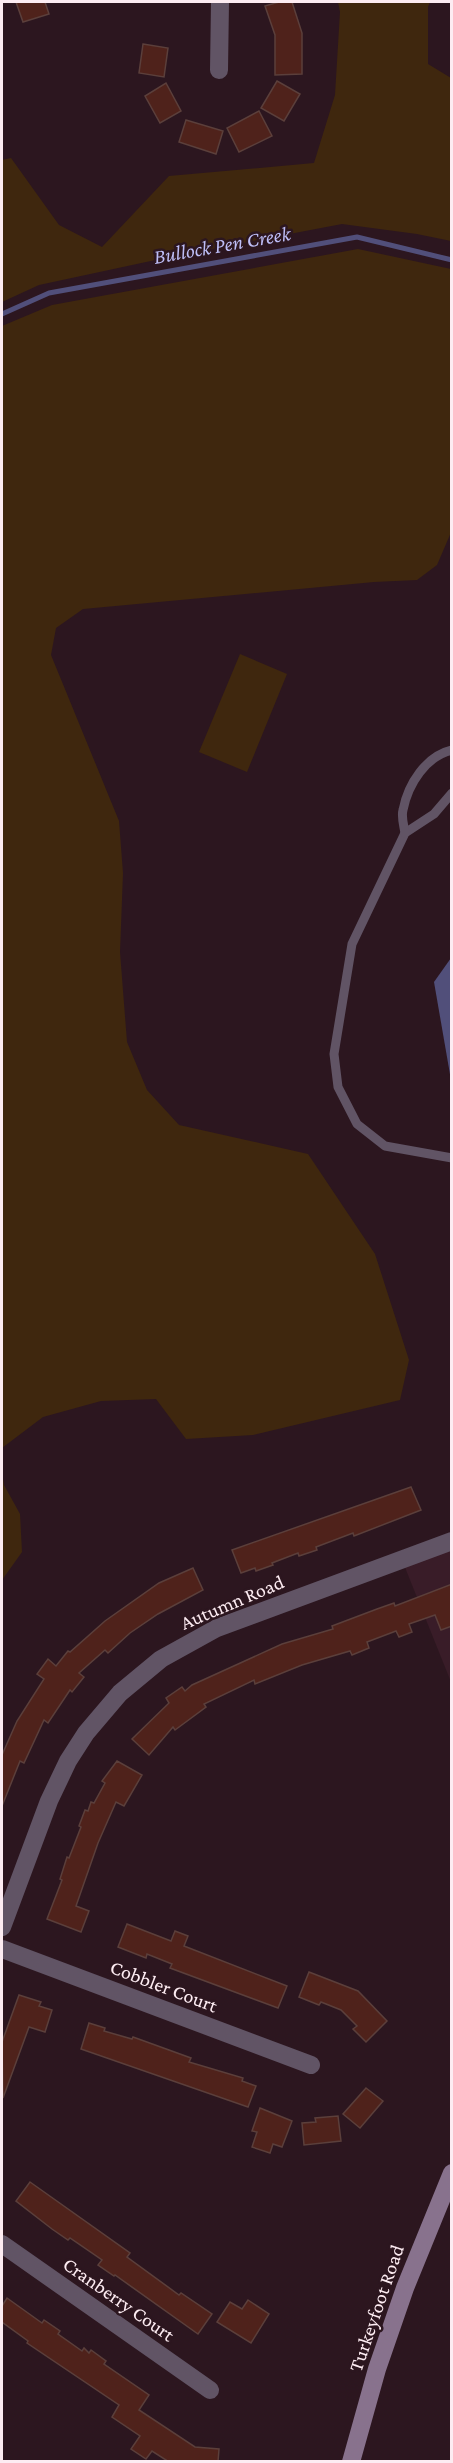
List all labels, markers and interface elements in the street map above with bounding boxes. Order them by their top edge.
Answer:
water label: Bullock Pen Creek [152,221,293,269]
street label: Autumn Road [177,1570,287,1634]
street label: Cobbler Court [107,1955,221,2017]
street label: Turkeyfoot Road [344,2241,409,2375]
street label: Cranberry Court [59,2252,179,2347]

